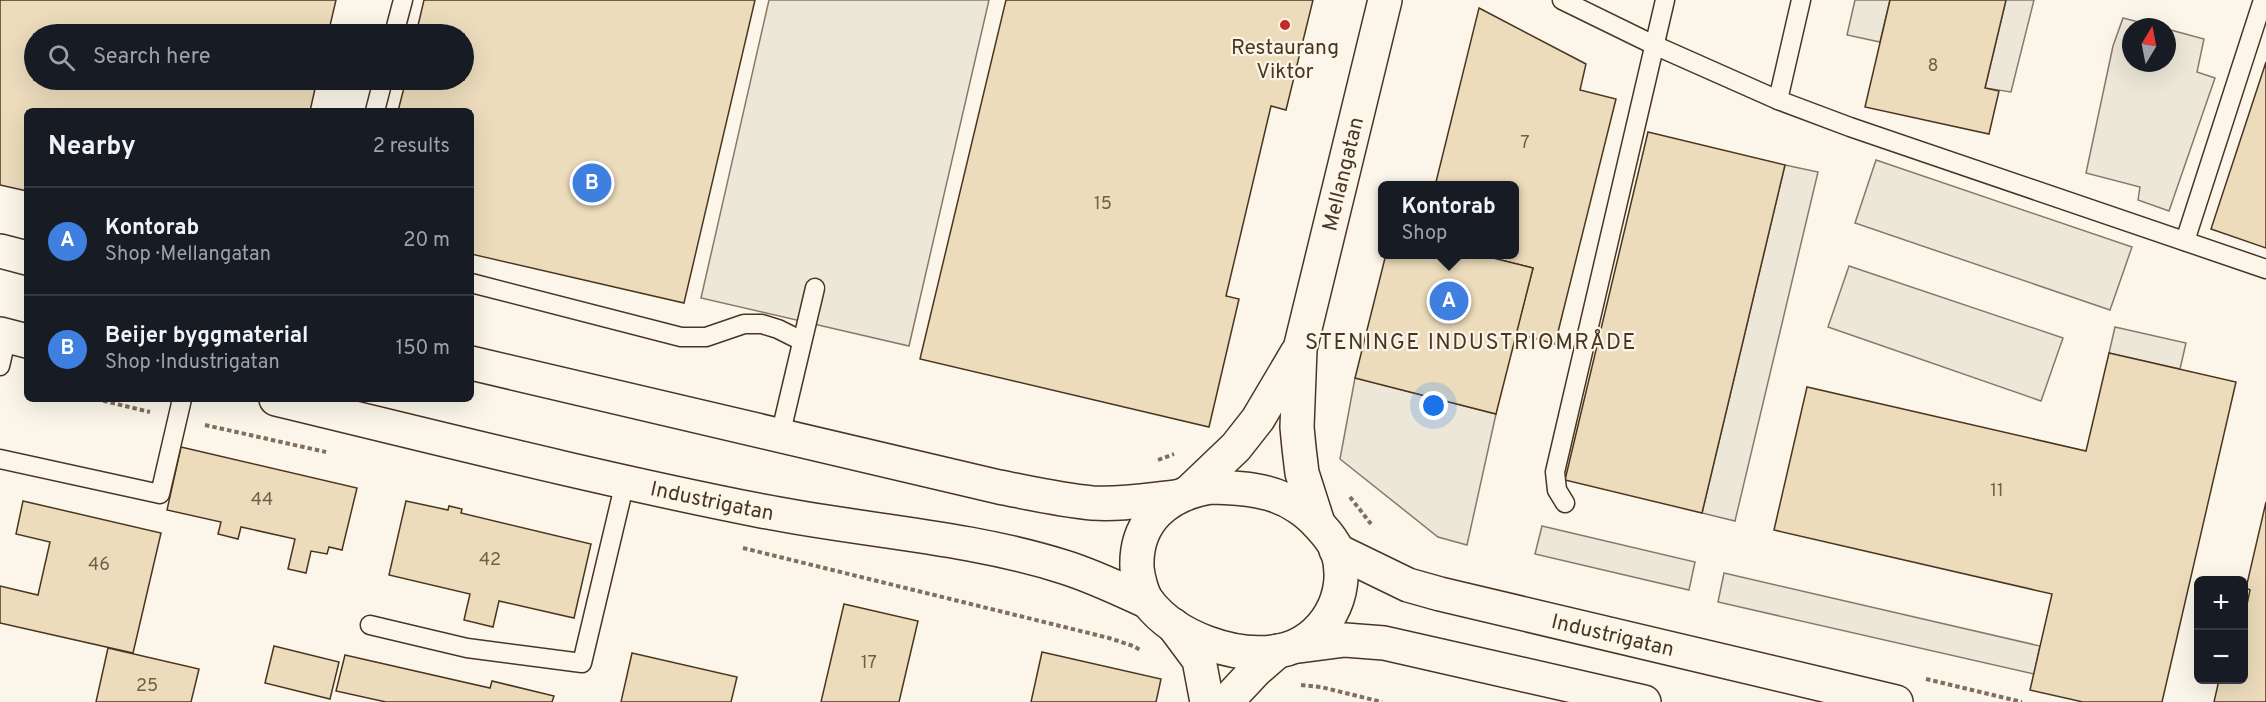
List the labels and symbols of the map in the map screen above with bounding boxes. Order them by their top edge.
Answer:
marker: Restaurang Viktor [1278,18,1292,32]
north arrow [2122,18,2176,72]
place label: Restaurang Viktor [1231,35,1339,86]
house number: 8 [1928,55,1939,78]
street label: Mellangatan [1317,115,1371,234]
house number: 7 [1520,132,1530,155]
pin: B [572,160,612,206]
house number: 15 [1094,193,1112,216]
pin: A [1430,278,1468,324]
district label: STENINGE INDUSTRIOMRÅDE [1305,328,1637,357]
your location [1419,391,1448,420]
street label: Industrigatan [648,476,776,528]
house number: 11 [1990,480,2004,503]
house number: 44 [251,489,273,512]
house number: 42 [479,549,501,572]
house number: 46 [88,554,110,577]
street label: Industrigatan [1548,609,1677,664]
house number: 17 [861,652,877,675]
house number: 25 [136,675,158,698]

